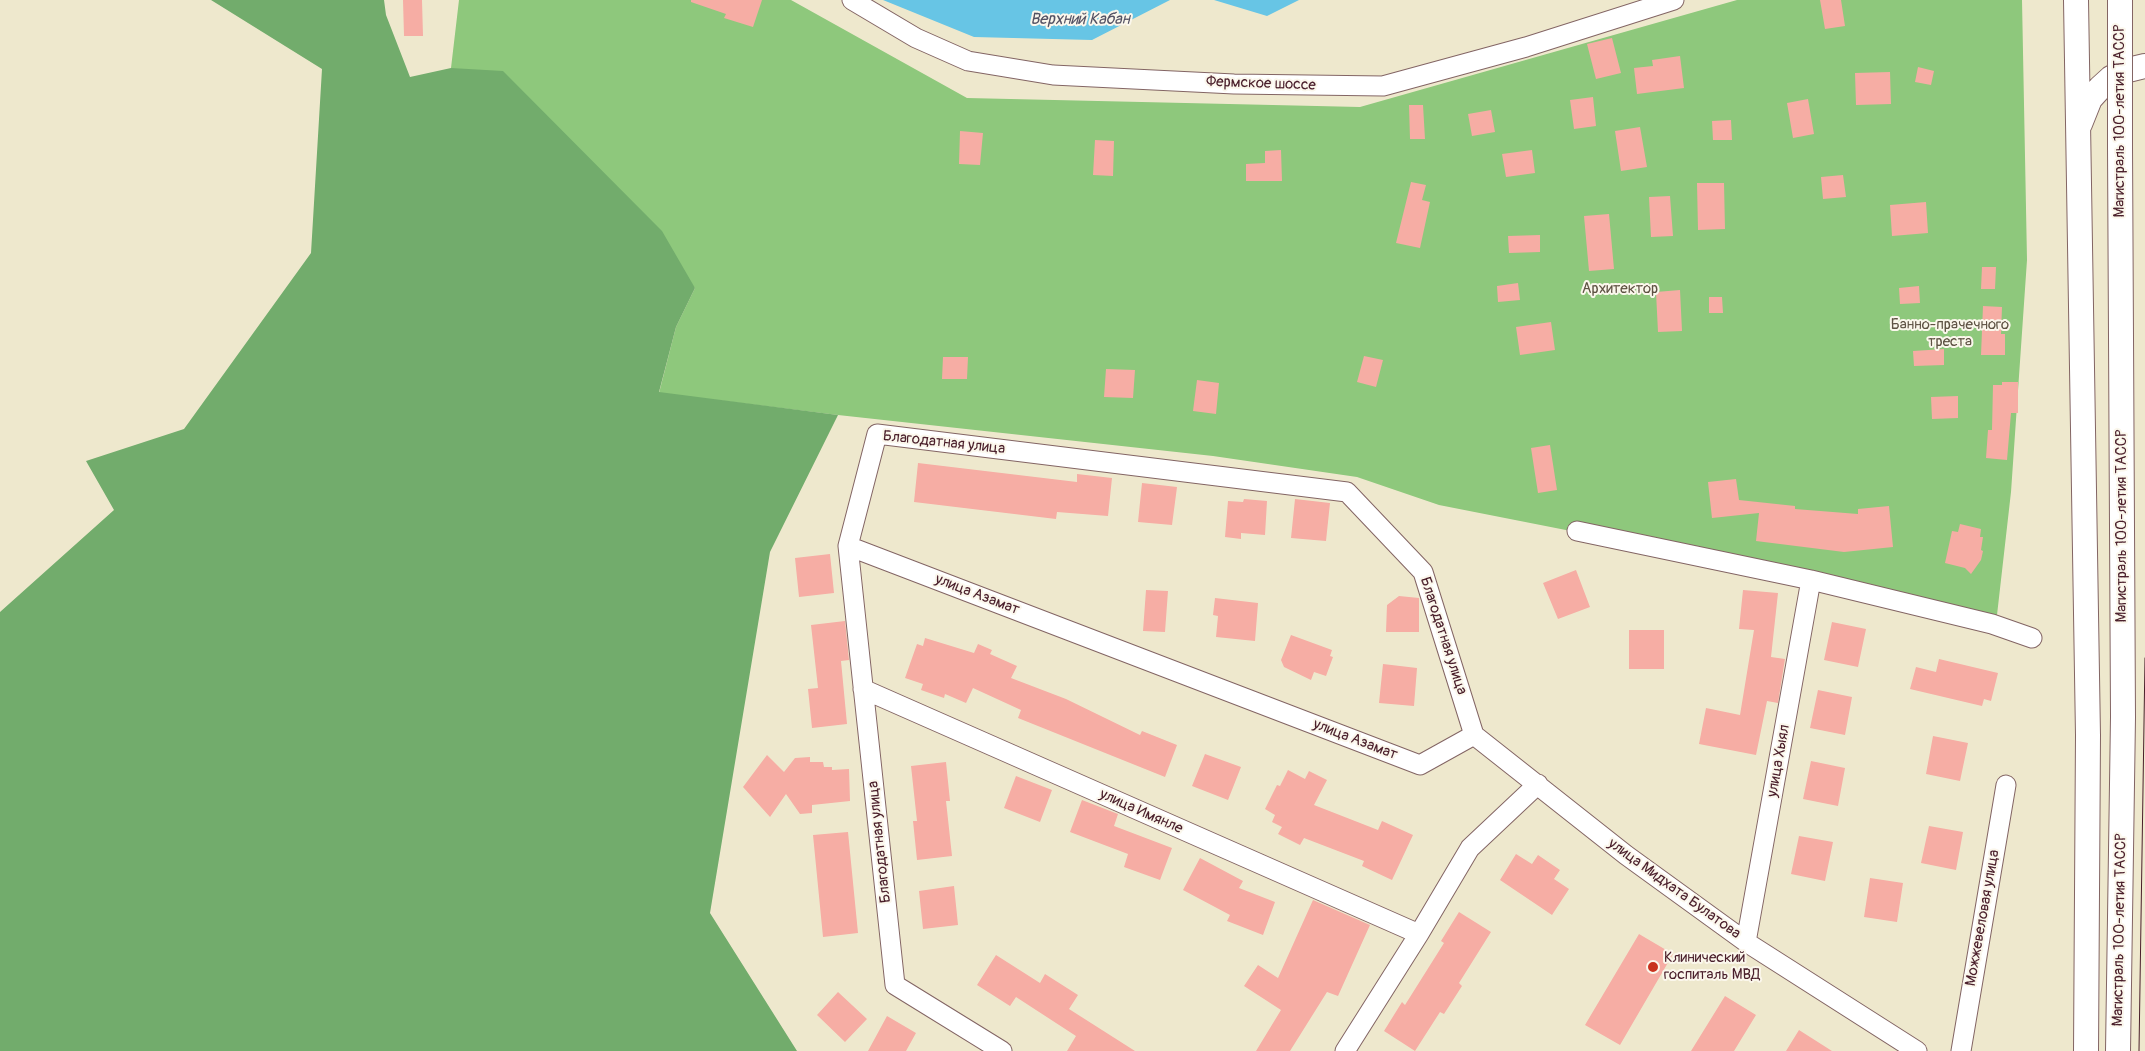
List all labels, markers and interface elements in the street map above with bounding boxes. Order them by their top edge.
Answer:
water label: Верхний Кабан [1030,10,1130,30]
street label: Магистраль 100-летия ТАССР [2111,24,2129,218]
street label: Фермское шоссе [1206,73,1316,95]
park label: Архитектор [1582,280,1658,298]
park label: Банно-прачечного треста [1891,316,2009,351]
street label: Благодатная улица [882,428,1006,458]
street label: Магистраль 100-летия ТАССР [2113,429,2131,623]
street label: улица Азамат [932,571,1022,619]
street label: Благодатная улица [1415,575,1471,697]
street label: улица Азамат [1310,716,1400,764]
street label: улица Хыял [1764,723,1794,799]
street label: Благодатная улица [865,780,895,904]
street label: улица Имянле [1097,786,1185,838]
street label: Магистраль 100-летия ТАССР [2109,833,2131,1027]
street label: улица Мидхата Булатова [1604,835,1744,943]
street label: Можжевеловая улица [1962,848,2004,988]
place label: Клинический госпиталь МВД [1664,949,1760,984]
marker: Клинический госпиталь МВД [1646,960,1660,974]

